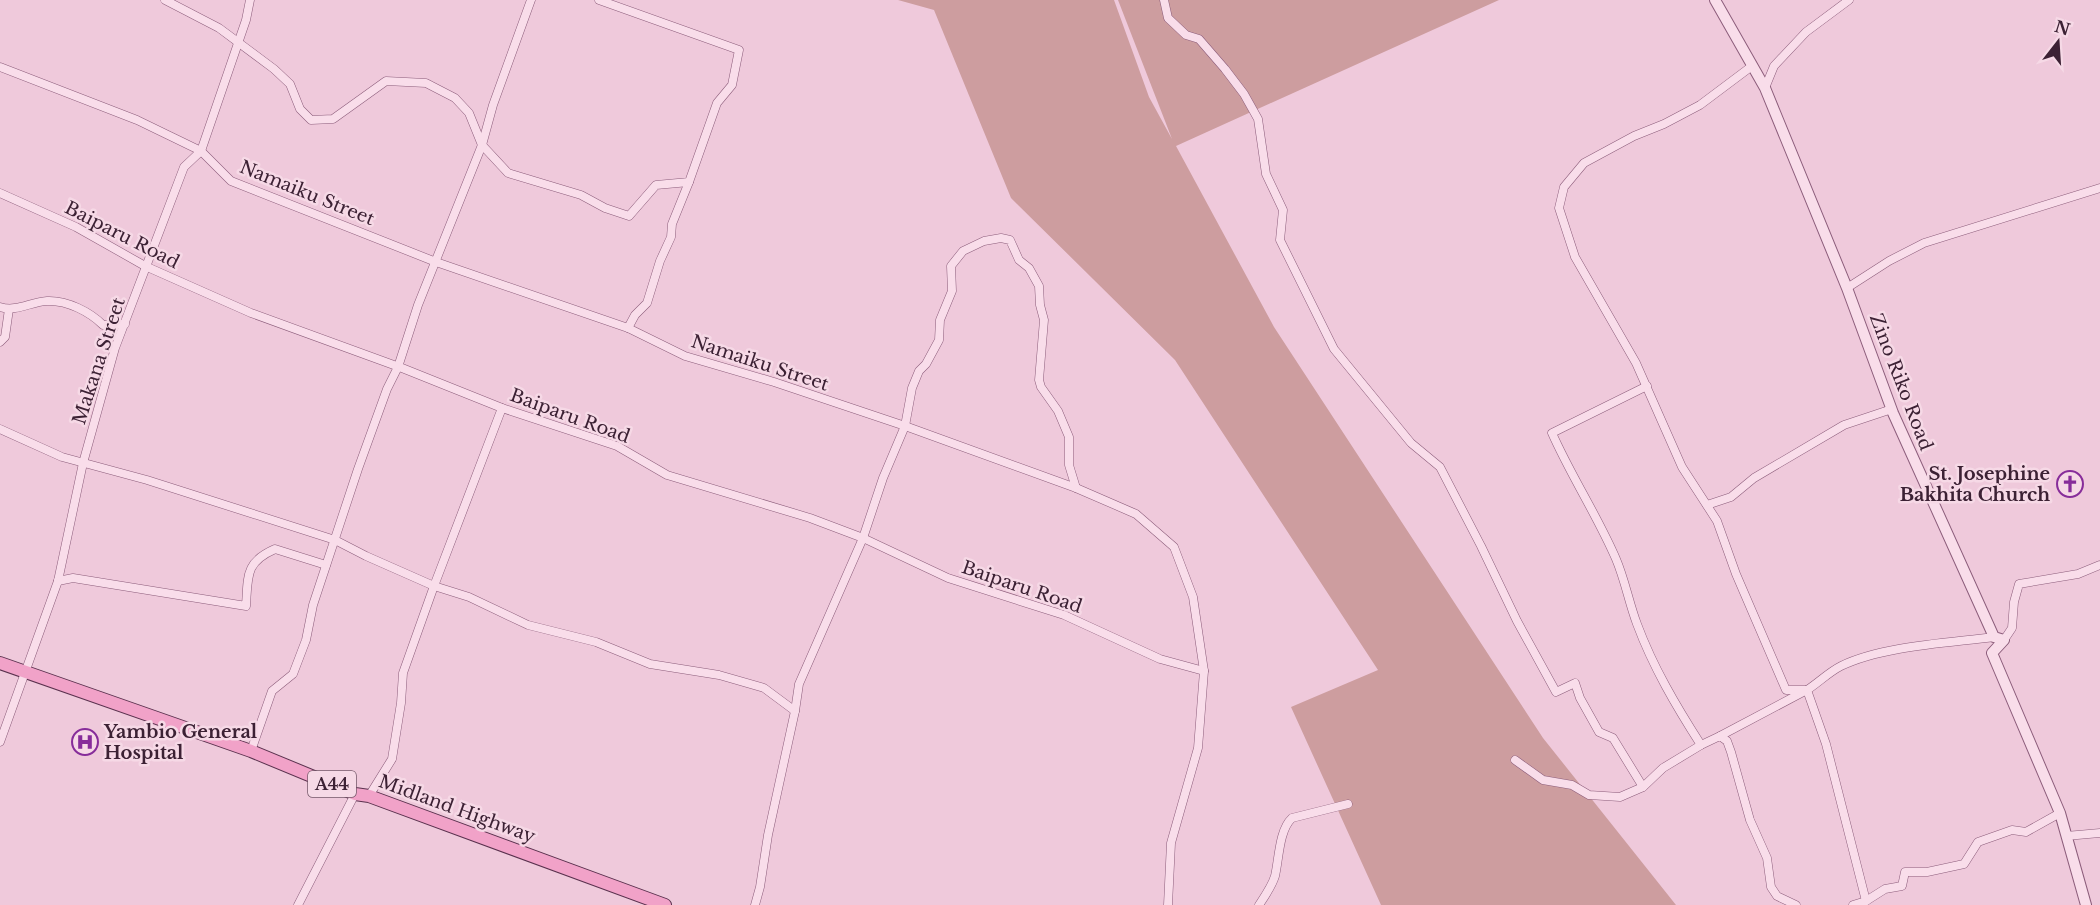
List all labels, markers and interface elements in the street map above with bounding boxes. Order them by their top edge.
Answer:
north arrow [2028,12,2088,72]
text: N [2052,16,2073,39]
street label: Namaiku Street [236,156,378,230]
street label: Baiparu Road [61,197,183,273]
street label: Makana Street [68,295,130,427]
street label: Zino Riko Road [1865,310,1937,454]
street label: Namaiku Street [688,330,832,396]
street label: Baiparu Road [507,384,633,448]
place label: St. Josephine Bakhita Church [1900,463,2050,506]
church icon: St. Josephine Bakhita Church [2055,469,2085,499]
street label: Baiparu Road [959,556,1085,618]
place label: Yambio General Hospital [103,721,258,764]
hospital icon: Yambio General Hospital [70,727,100,757]
street label: Midland Highway [376,770,539,848]
road number: A44 [308,771,356,797]

